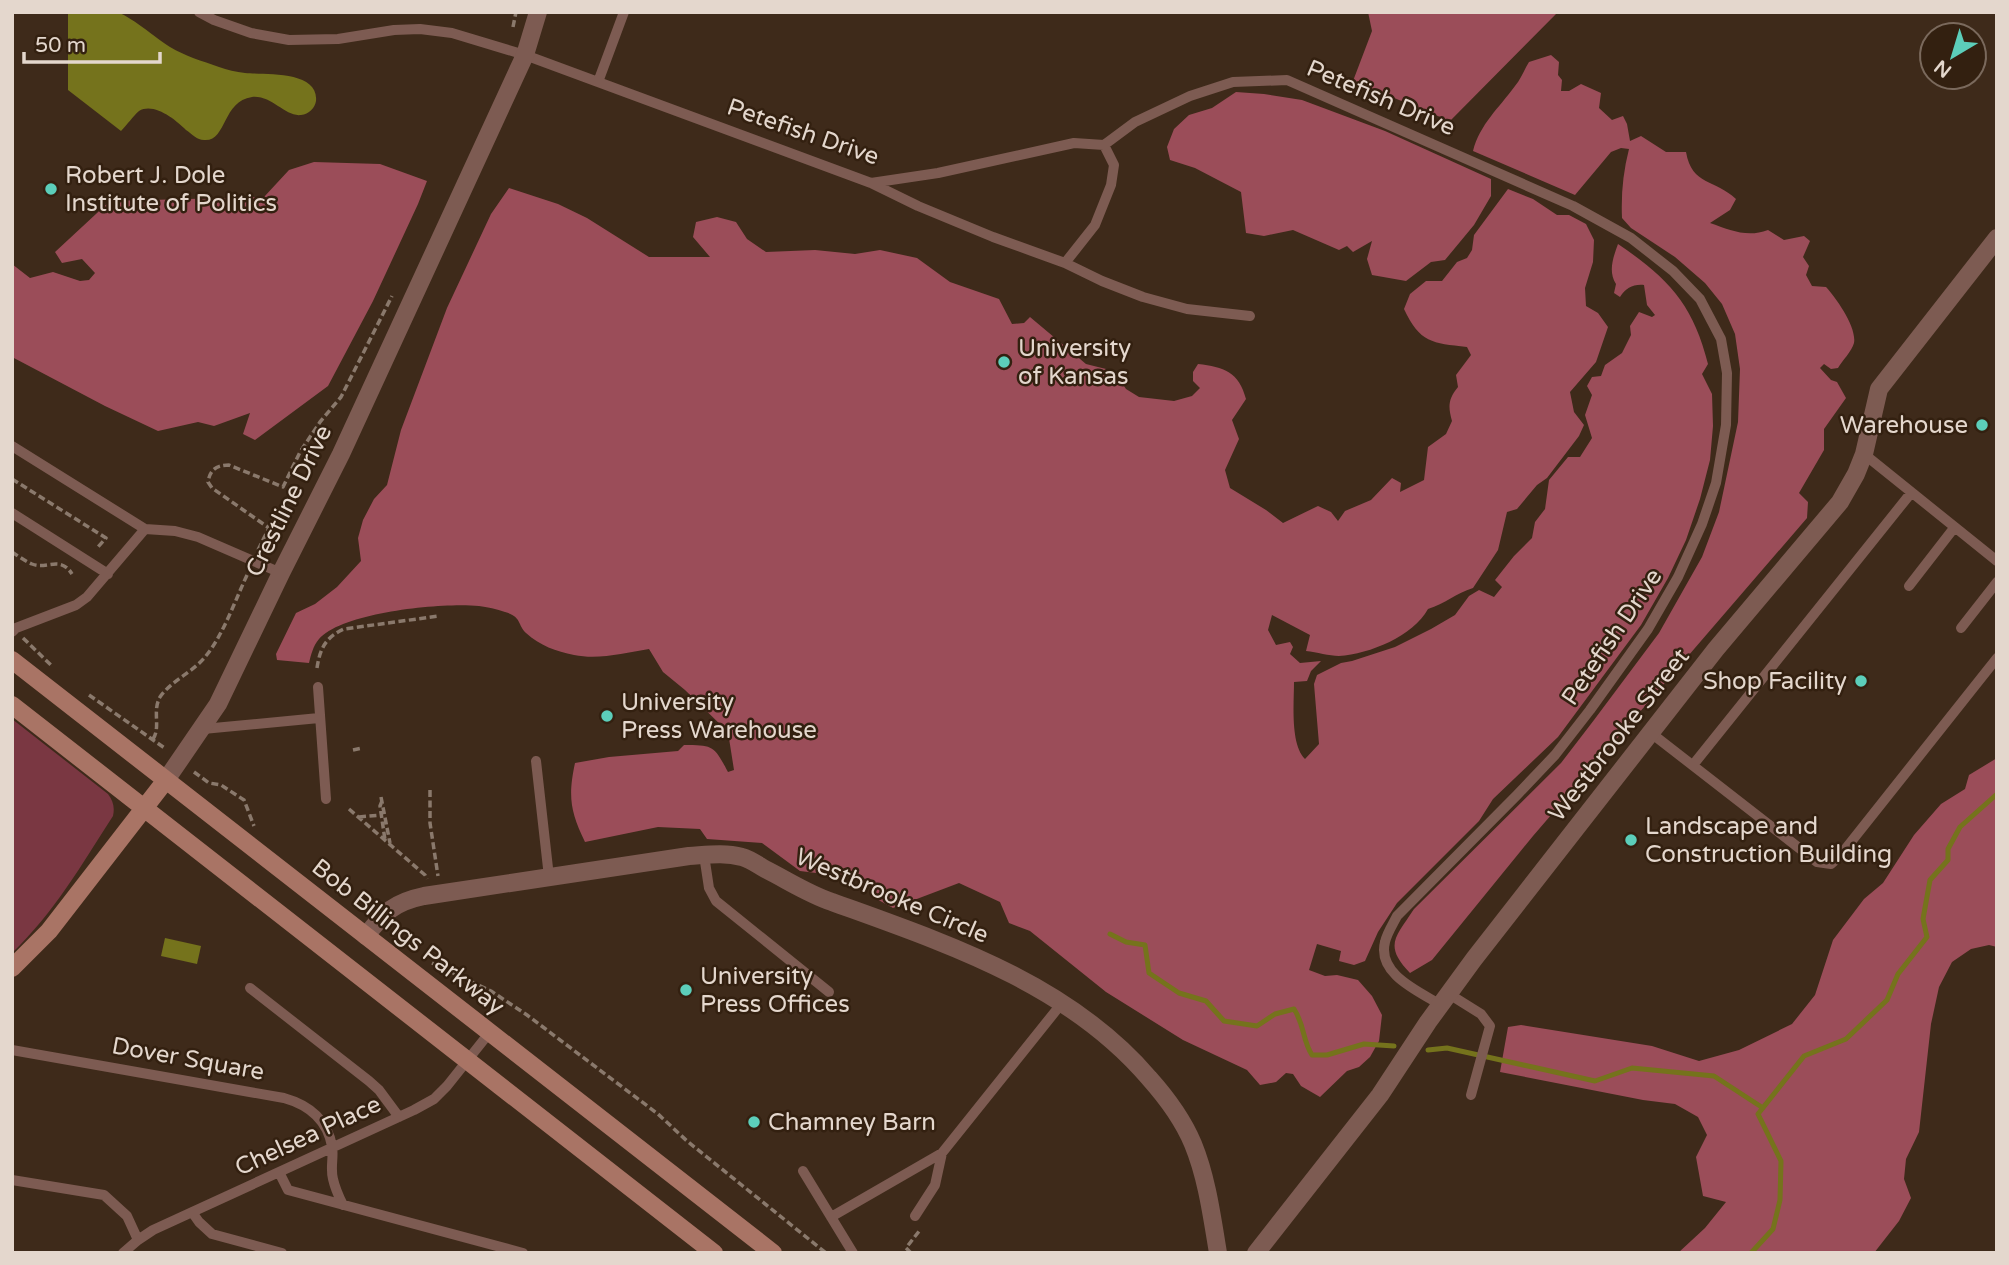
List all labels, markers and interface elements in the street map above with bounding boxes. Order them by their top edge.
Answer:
scale bar [24,21,161,65]
north arrow [1918,21,1988,91]
text: 50 m [35,33,86,58]
street label: Petefish Drive [1302,54,1460,142]
text: N [1930,55,1956,82]
street label: Petefish Drive [723,92,883,172]
place label: Robert J. Dole Institute of Politics [65,161,277,218]
marker: Robert J. Dole Institute of Politics [43,181,59,197]
place label: University of Kansas [1018,334,1131,391]
marker: University of Kansas [996,354,1012,370]
place label: Warehouse [1840,411,1968,440]
marker: Warehouse [1974,417,1990,433]
street label: Crestline Drive [240,420,338,582]
street label: Petefish Drive [1556,563,1668,711]
street label: Westbrooke Street [1542,643,1696,827]
place label: Shop Facility [1703,667,1847,696]
marker: Shop Facility [1853,673,1869,689]
place label: University Press Warehouse [621,688,817,745]
marker: University Press Warehouse [599,708,615,724]
place label: Landscape and Construction Building [1645,812,1892,869]
marker: Landscape and Construction Building [1623,832,1639,848]
street label: Westbrooke Circle [791,842,993,950]
street label: Bob Billings Parkway [306,853,510,1021]
place label: University Press Offices [700,962,850,1019]
marker: University Press Offices [678,982,694,998]
street label: Dover Square [110,1031,266,1087]
street label: Chelsea Place [231,1090,385,1182]
place label: Chamney Barn [768,1108,936,1137]
marker: Chamney Barn [746,1114,762,1130]

